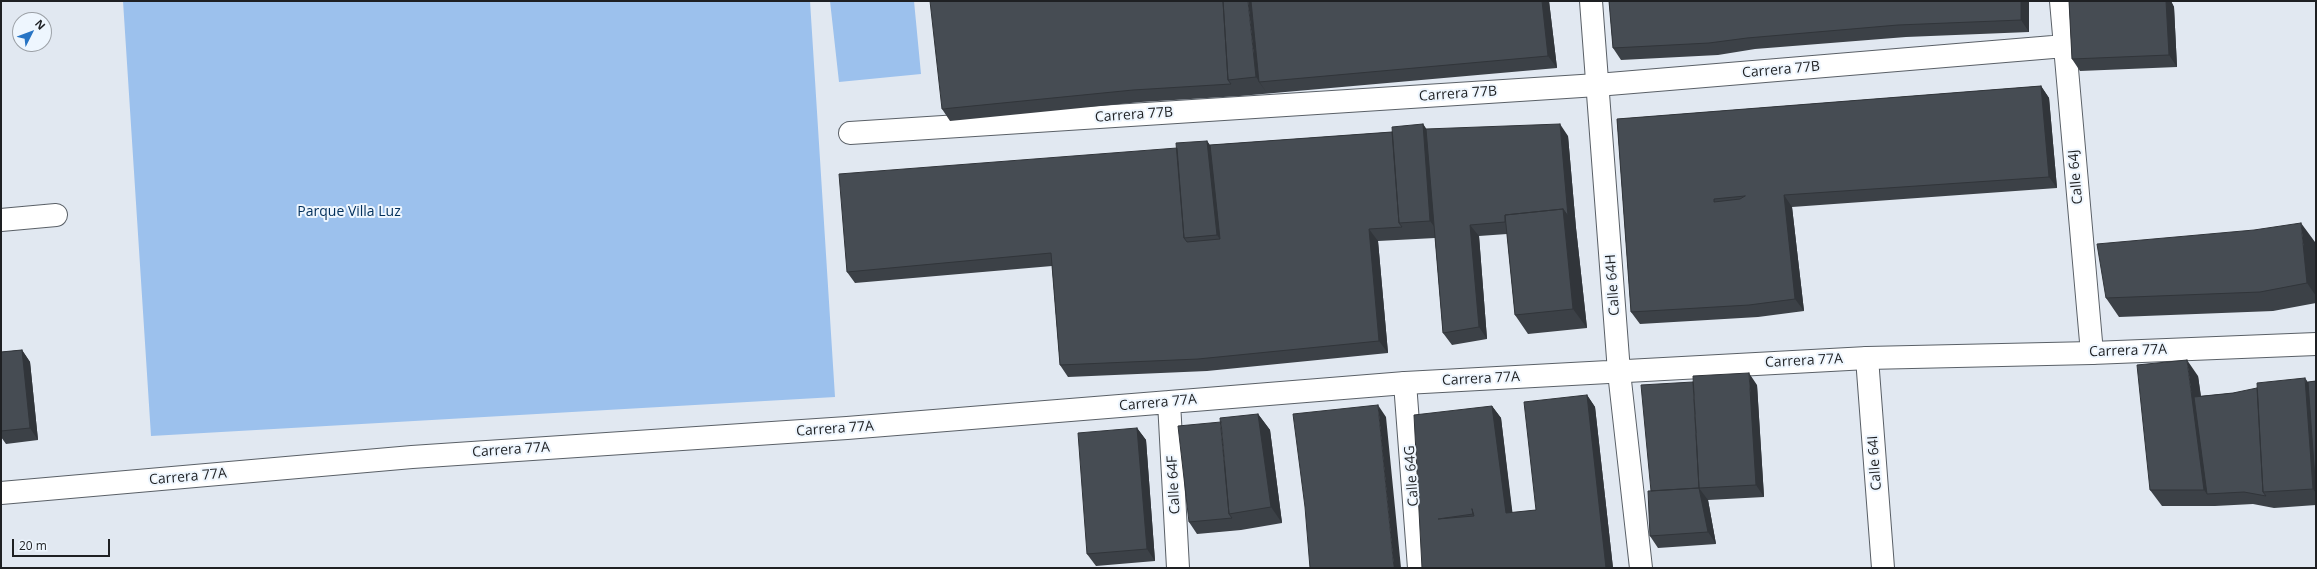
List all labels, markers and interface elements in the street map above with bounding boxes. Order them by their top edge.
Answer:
north arrow [12,12,52,52]
text: N [32,16,49,33]
street label: Carrera 77B [1741,58,1821,82]
street label: Carrera 77B [1418,83,1498,105]
street label: Carrera 77B [1094,104,1174,126]
street label: Calle 64J [2065,149,2087,205]
park label: Parque Villa Luz [297,204,401,220]
street label: Calle 64H [1602,254,1624,316]
street label: Carrera 77A [2089,341,2167,361]
street label: Carrera 77A [1765,351,1843,371]
street label: Carrera 77A [1442,369,1520,389]
street label: Carrera 77A [1118,391,1198,415]
street label: Carrera 77A [796,418,874,440]
street label: Calle 64I [1865,435,1885,491]
street label: Carrera 77A [472,439,550,461]
street label: Calle 64G [1401,445,1423,507]
street label: Calle 64F [1164,455,1184,515]
street label: Carrera 77A [148,465,228,489]
scale bar [14,531,112,557]
text: 20 m [19,537,47,554]

